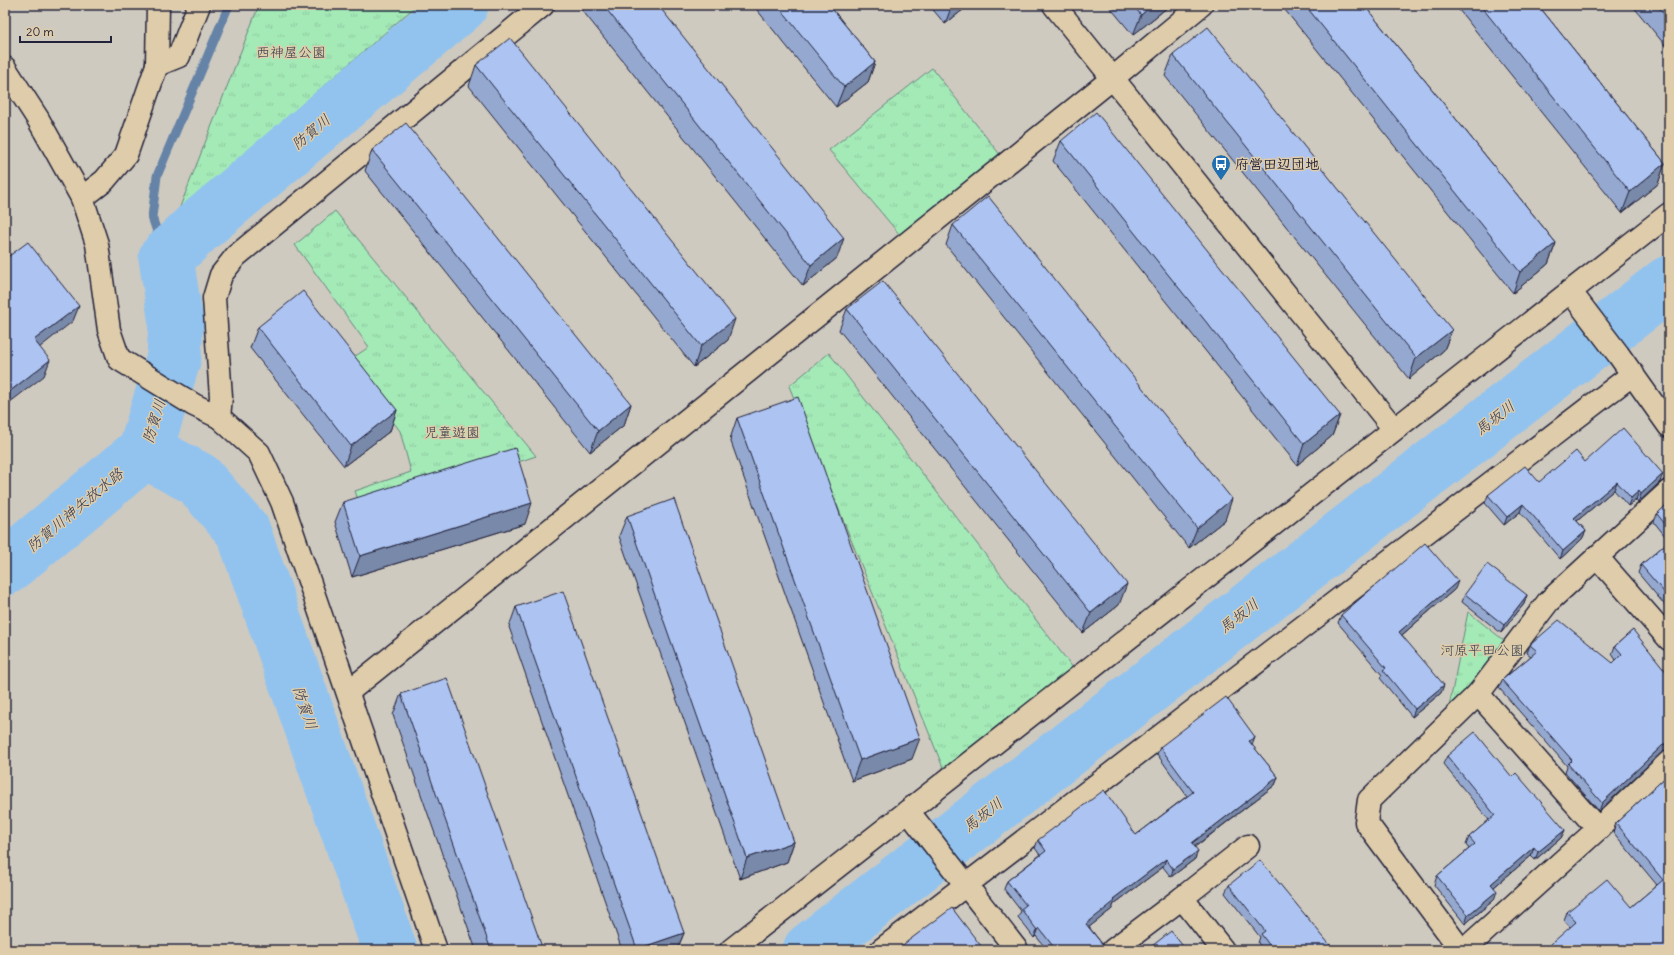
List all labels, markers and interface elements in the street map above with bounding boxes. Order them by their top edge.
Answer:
scale bar [20,18,111,44]
text: 20 m [26,24,54,39]
park label: 西神屋公園 [256,43,326,61]
water label: 防賀川 [287,110,334,153]
bus stop icon: 府営田辺団地 [1210,153,1232,181]
place label: 府営田辺団地 [1235,155,1319,173]
water label: 馬坂川 [1471,396,1518,439]
water label: 防賀川 [138,397,169,445]
park label: 児童遊園 [424,423,480,441]
water label: 防賀川神矢放水路 [23,463,128,555]
water label: 馬坂川 [1215,594,1262,637]
park label: 河原平田公園 [1440,641,1524,659]
water label: 防賀川 [289,683,322,732]
water label: 馬坂川 [959,793,1006,836]

